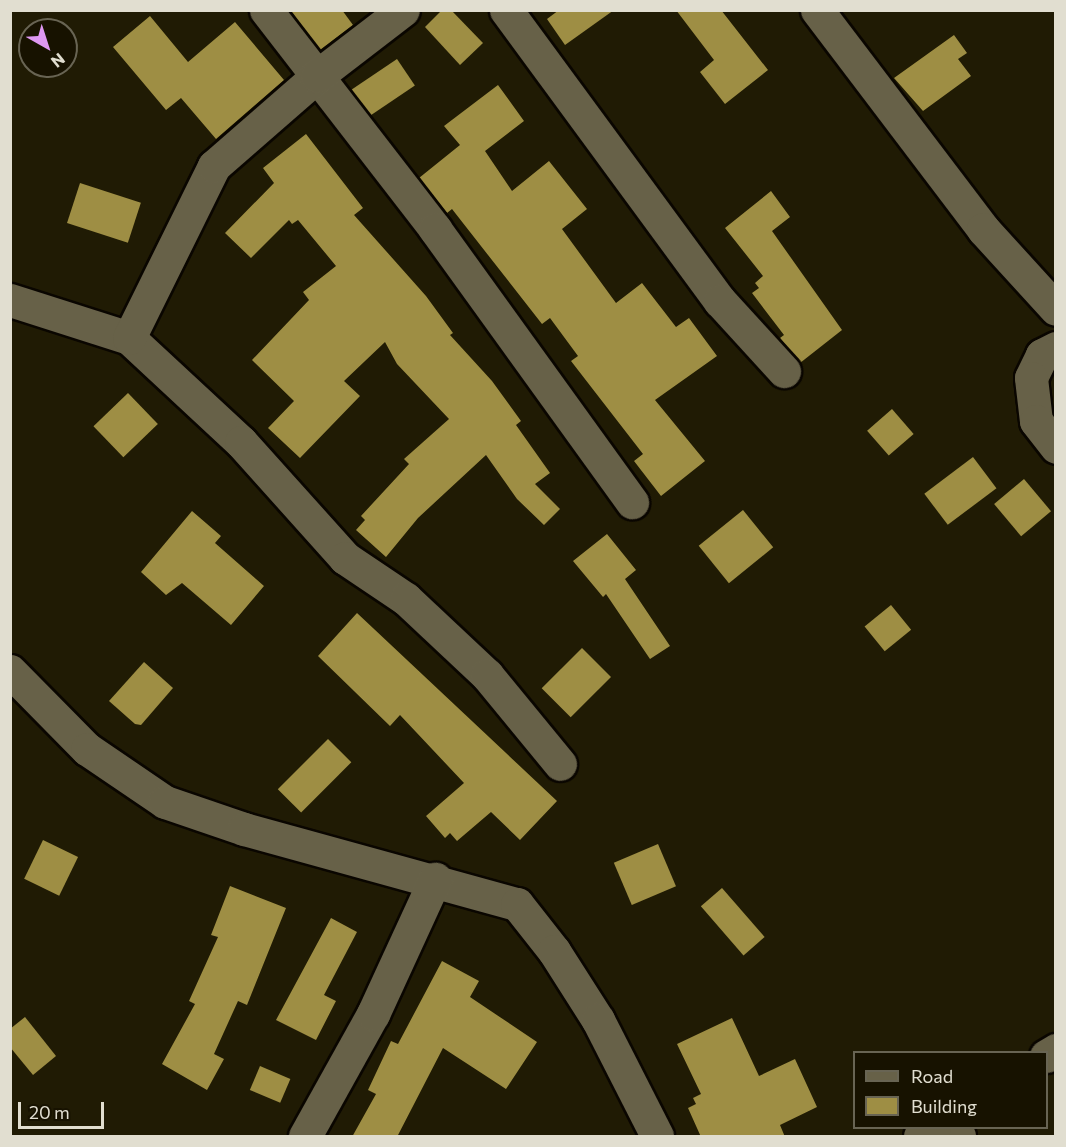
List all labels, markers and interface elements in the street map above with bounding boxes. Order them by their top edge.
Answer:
north arrow [18,18,78,78]
text: N [48,50,69,72]
legend [853,1051,1048,1129]
text: Road [911,1065,953,1087]
scale bar [21,1090,106,1128]
text: Building [911,1095,977,1117]
text: 20 m [29,1101,70,1123]

